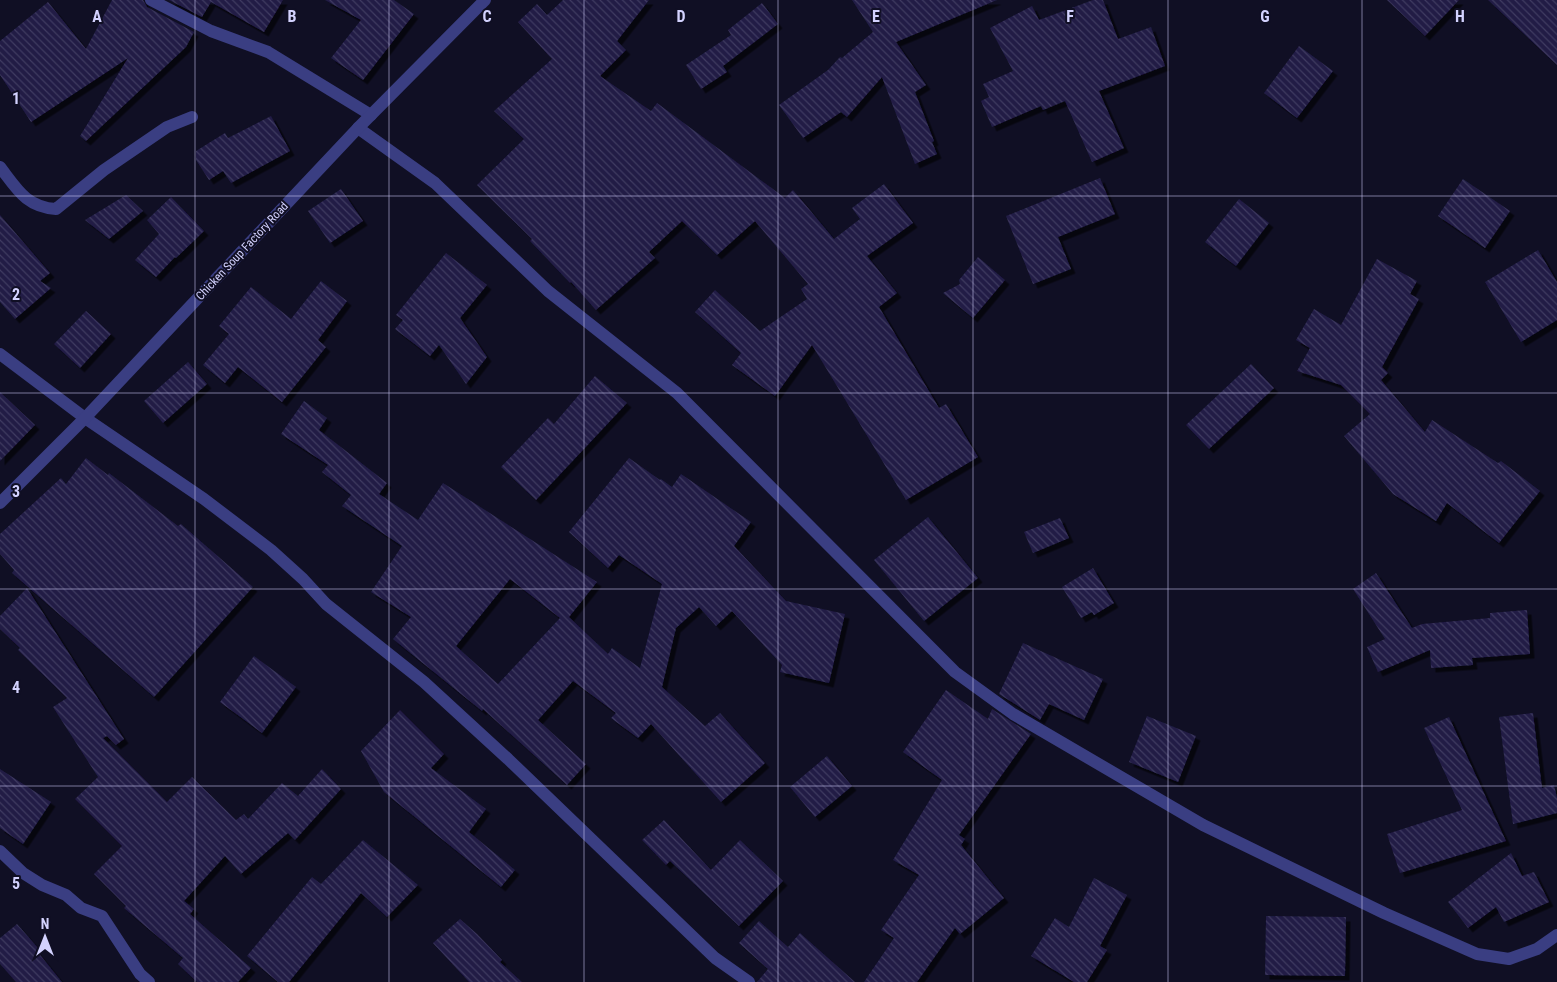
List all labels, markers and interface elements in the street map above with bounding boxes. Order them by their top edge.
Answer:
text: A [92,7,102,26]
text: B [288,7,297,26]
text: C [482,7,492,26]
text: D [676,7,686,26]
text: E [872,7,880,26]
text: F [1066,7,1074,26]
text: G [1260,7,1270,26]
text: H [1455,7,1465,26]
text: 1 [12,89,20,108]
street label: Chicken Soup Factory Road [193,199,291,303]
text: 2 [12,285,20,304]
text: 3 [12,482,20,501]
text: 4 [12,678,20,697]
text: 5 [12,874,20,893]
north arrow [20,912,70,962]
text: N [41,916,49,932]

